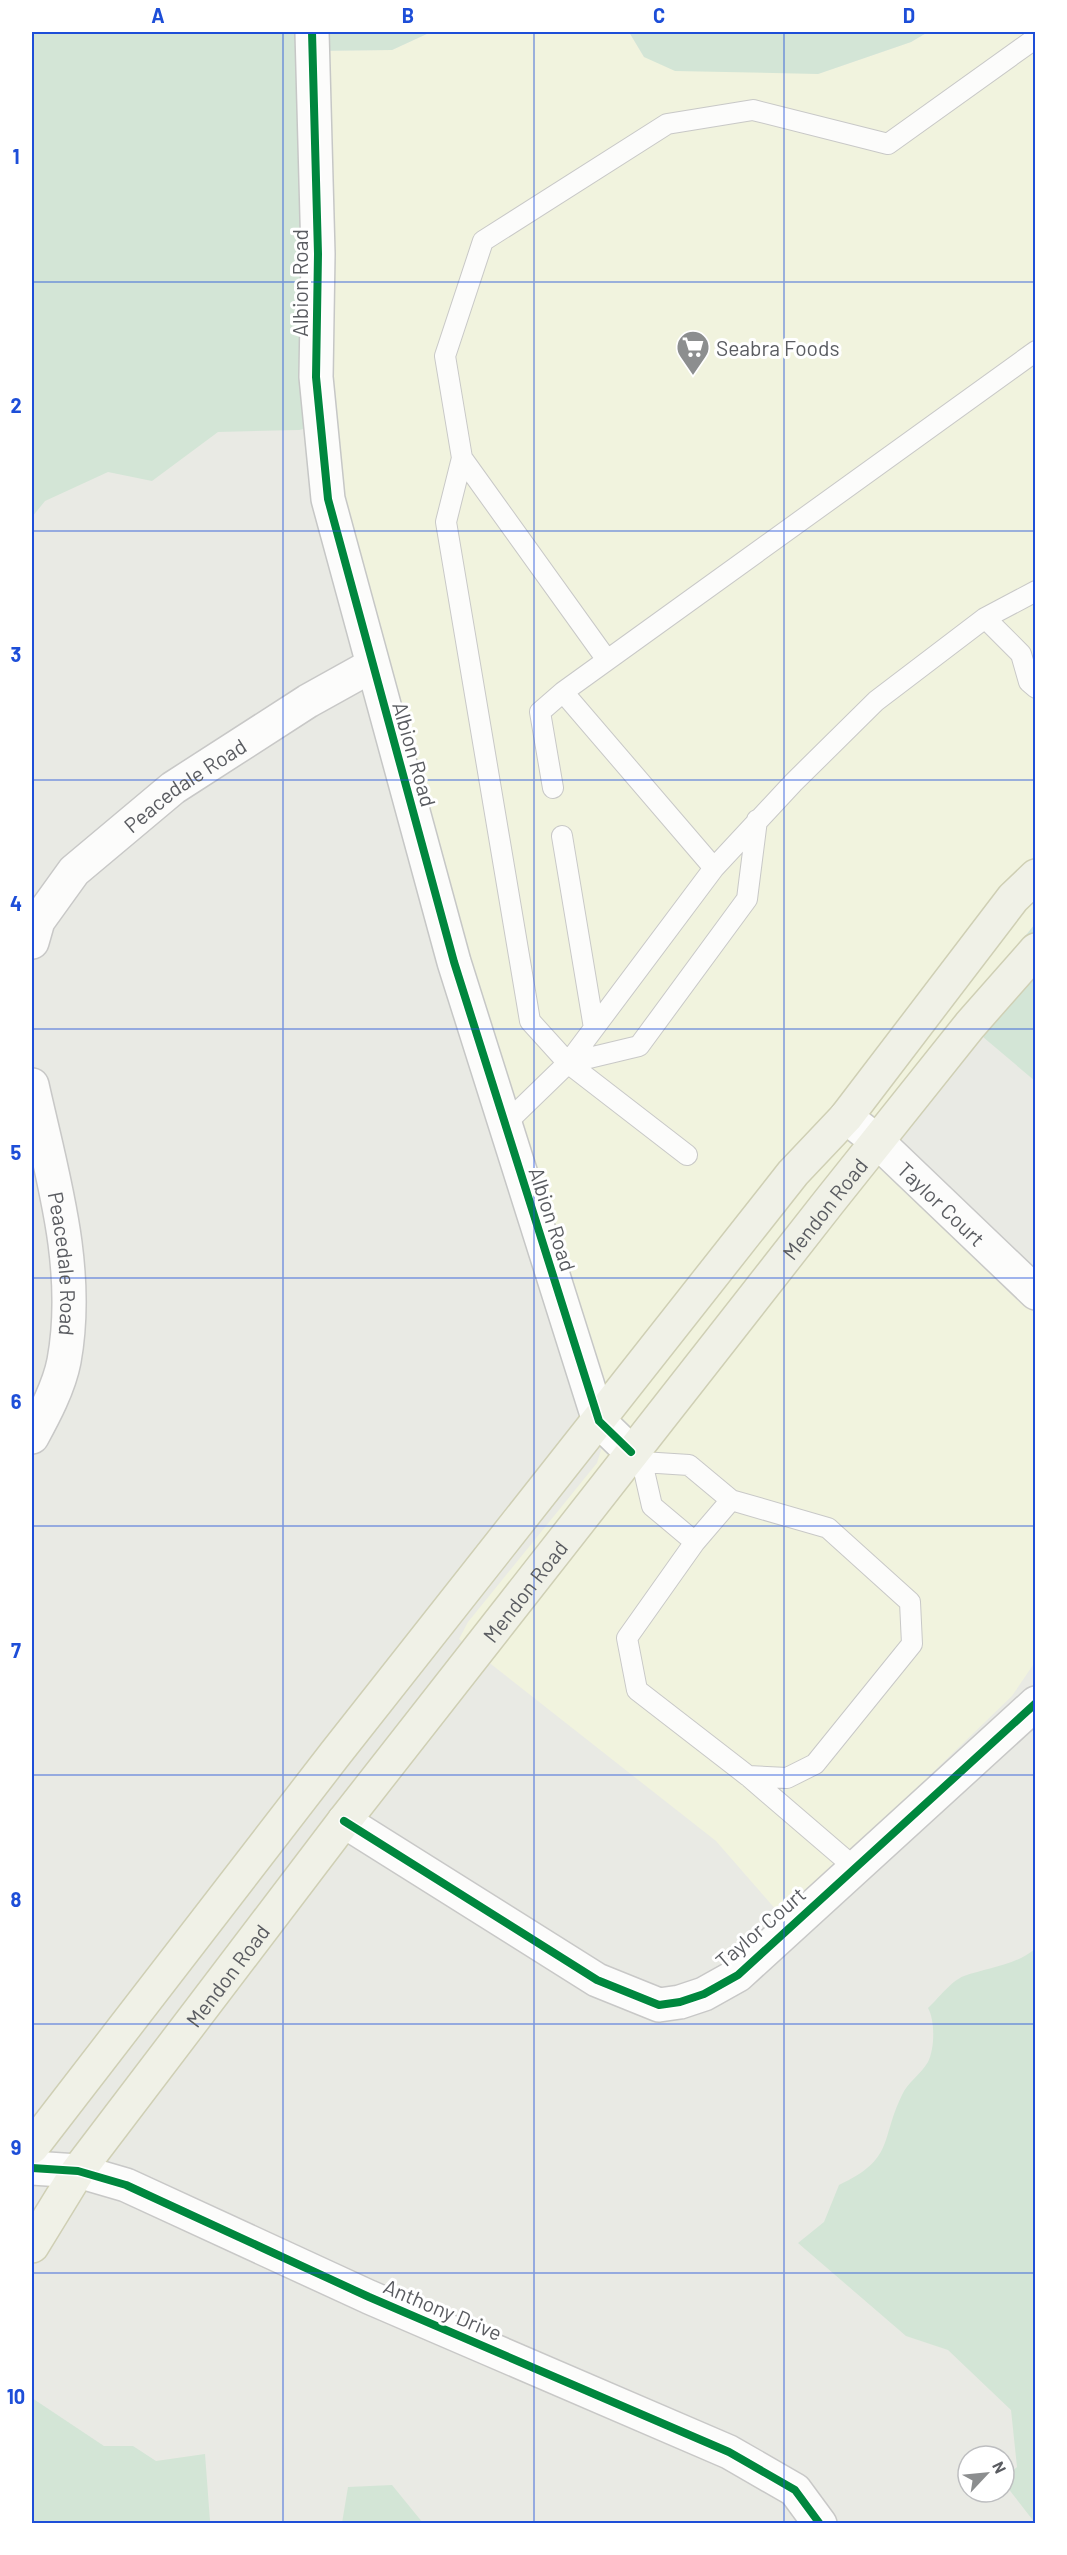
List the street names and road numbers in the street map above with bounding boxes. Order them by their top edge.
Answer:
street label: Albion Road [287,229,312,337]
street label: Albion Road [388,699,442,809]
street label: Peacedale Road [118,732,250,837]
street label: Mendon Road [776,1153,872,1264]
street label: Taylor Court [893,1156,991,1251]
street label: Albion Road [524,1164,582,1274]
street label: Peacedale Road [44,1189,82,1337]
street label: Mendon Road [477,1535,572,1647]
street label: Taylor Court [710,1881,810,1973]
street label: Mendon Road [180,1919,274,2031]
street label: Anthony Drive [380,2273,506,2345]

